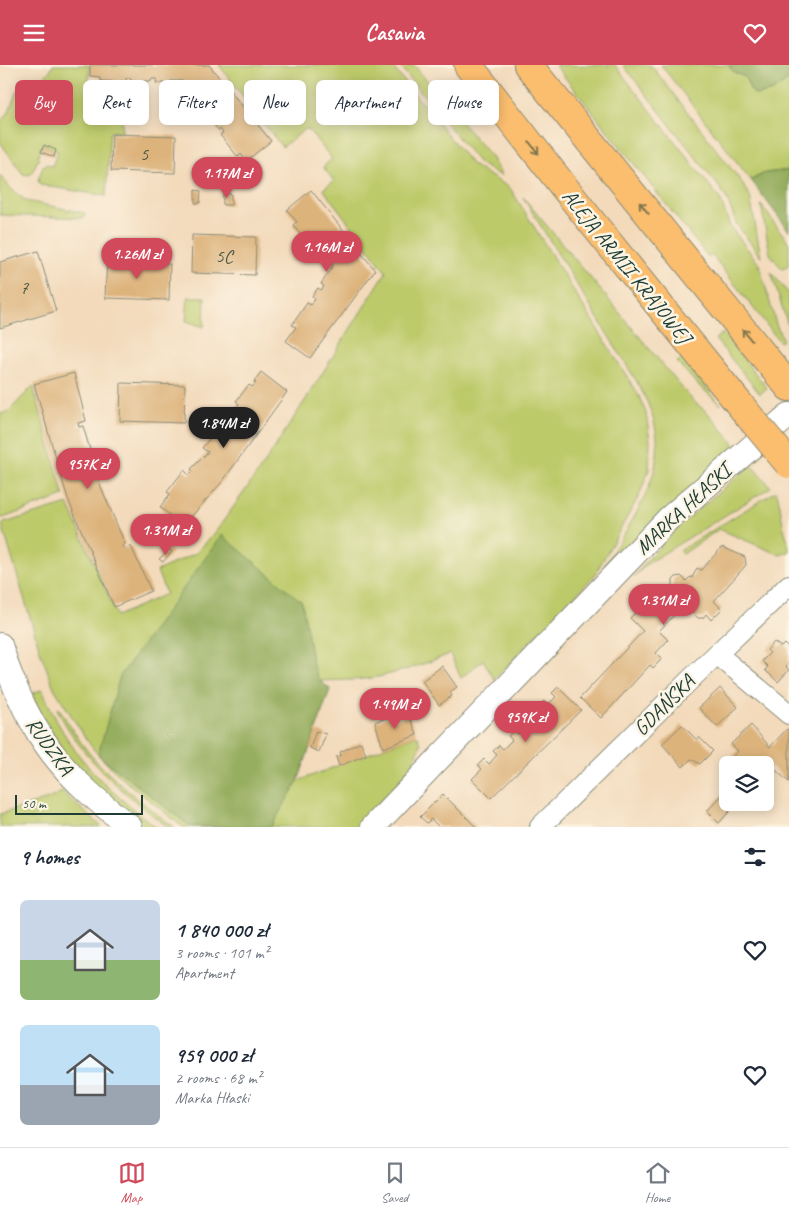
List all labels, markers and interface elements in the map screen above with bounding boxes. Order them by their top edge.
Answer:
icon: menu [20,19,48,47]
text: Casavia [365,19,424,47]
icon: heart [741,19,769,47]
chip: Buy [15,80,73,125]
chip: Rent [83,80,149,125]
chip: Filters [159,80,234,125]
chip: New [244,80,306,125]
chip: Apartment [316,80,418,125]
chip: House [428,80,499,125]
one-way arrow [529,141,540,154]
house number: 5 [140,142,150,166]
pin: 1.17M zł [175,157,279,199]
text: 1.17M zł [203,163,251,183]
street label: ALEJA ARMII KRAJOWEJ [557,184,699,351]
one-way arrow [639,202,650,215]
pin: 1.16M zł [275,231,379,273]
pin: 1.26M zł [85,237,189,280]
text: 1.16M zł [302,237,352,257]
text: 1.26M zł [112,244,162,264]
house number: 5C [215,244,235,268]
house number: 7 [20,276,30,300]
one-way arrow [741,328,752,341]
pin: 1.84M zł [172,407,276,449]
text: 1.84M zł [200,413,248,433]
pin: 957K zł [42,447,134,490]
text: 957K zł [67,454,109,474]
street label: MARKA HŁASKI [630,455,740,560]
pin: 1.31M zł [114,513,218,556]
text: 1.31M zł [142,520,190,540]
pin: 1.31M zł [612,583,716,626]
text: 1.31M zł [640,590,688,610]
street label: GDAŃSKA [628,668,701,741]
pin: 1.49M zł [343,687,447,730]
text: 1.49M zł [371,694,419,714]
pin: 959K zł [480,701,572,743]
text: 959K zł [505,707,547,727]
street label: RUDZKA [20,712,80,780]
map controls [719,756,774,811]
button: layers [719,756,774,811]
scale bar [15,792,142,815]
text: 50 m [22,795,46,812]
icon: filters [741,843,769,871]
text: 9 homes [20,844,79,870]
text: 1 840 000 zł [175,917,268,943]
icon: home [60,920,120,980]
icon: heart [741,936,769,964]
text: 3 rooms · 101 m² [175,943,269,963]
text: Apartment [175,963,234,983]
text: 959 000 zł [175,1042,252,1068]
icon: home [60,1045,120,1105]
icon: heart [741,1061,769,1089]
text: 2 rooms · 68 m² [175,1068,261,1088]
text: Marka Hłaski [175,1088,249,1108]
tab: Map [118,1159,146,1206]
tab: Saved [381,1159,409,1206]
tab: Home [644,1159,672,1206]

